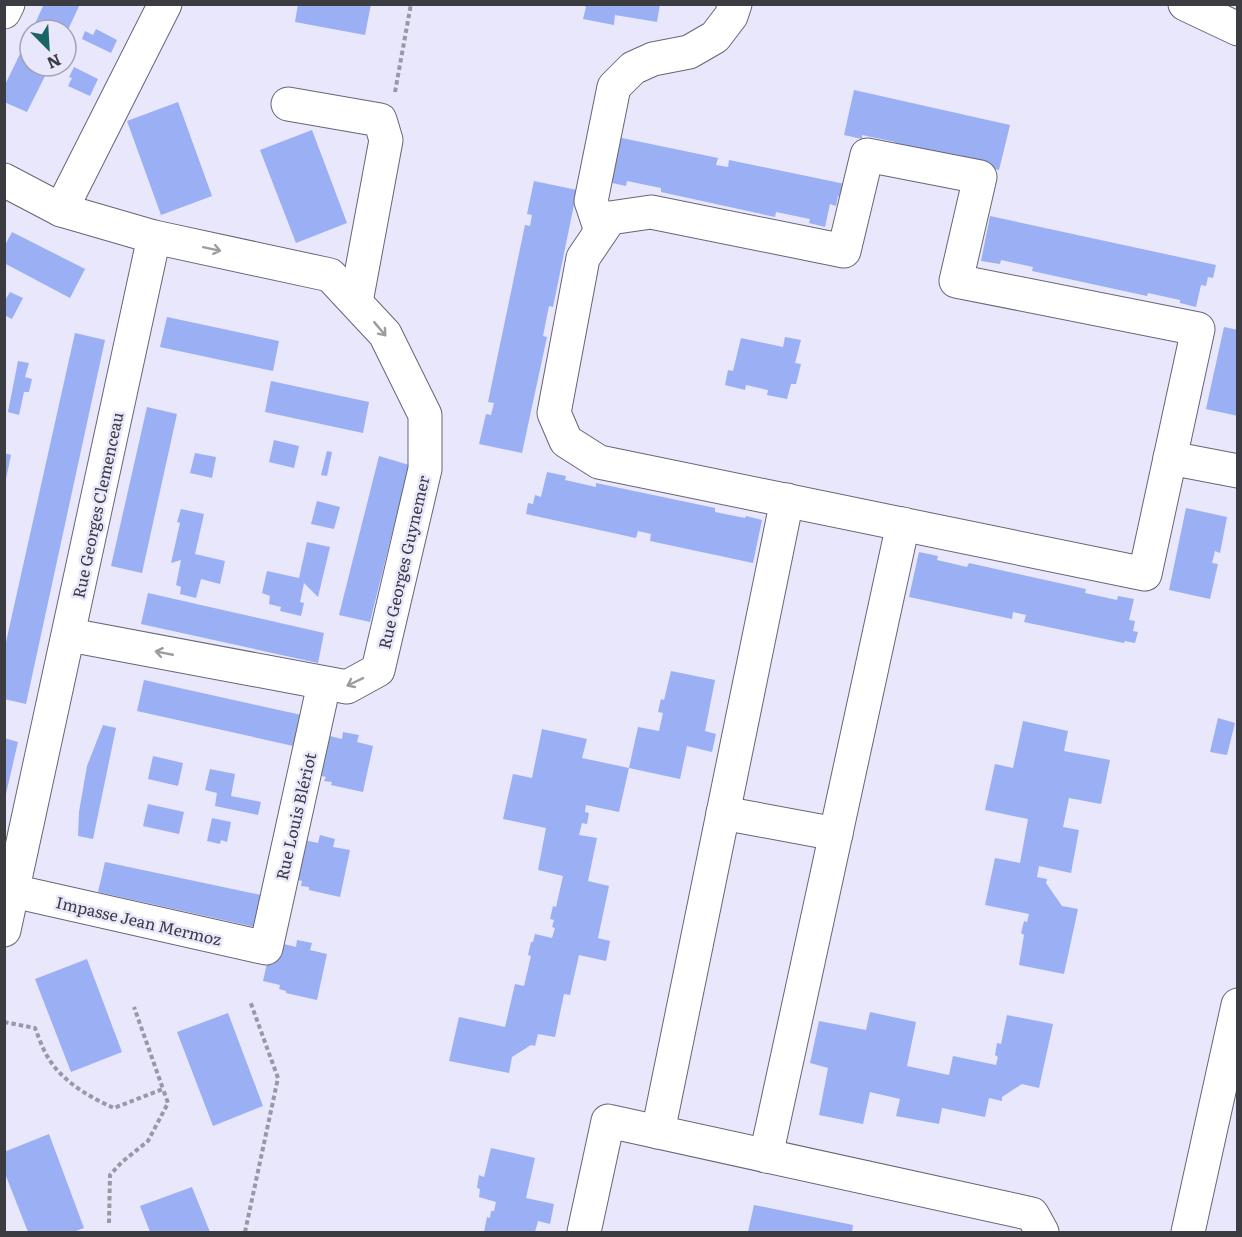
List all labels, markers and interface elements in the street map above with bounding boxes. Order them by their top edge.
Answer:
north arrow [18,18,78,78]
text: N [43,49,66,76]
one-way arrow [202,244,221,256]
one-way arrow [373,321,387,336]
street label: Rue Georges Clemenceau [66,410,128,600]
street label: Rue Georges Guynemer [371,472,435,651]
one-way arrow [155,647,174,658]
one-way arrow [346,677,364,689]
street label: Rue Louis Blériot [269,749,321,882]
street label: Impasse Jean Mermoz [54,889,224,951]

